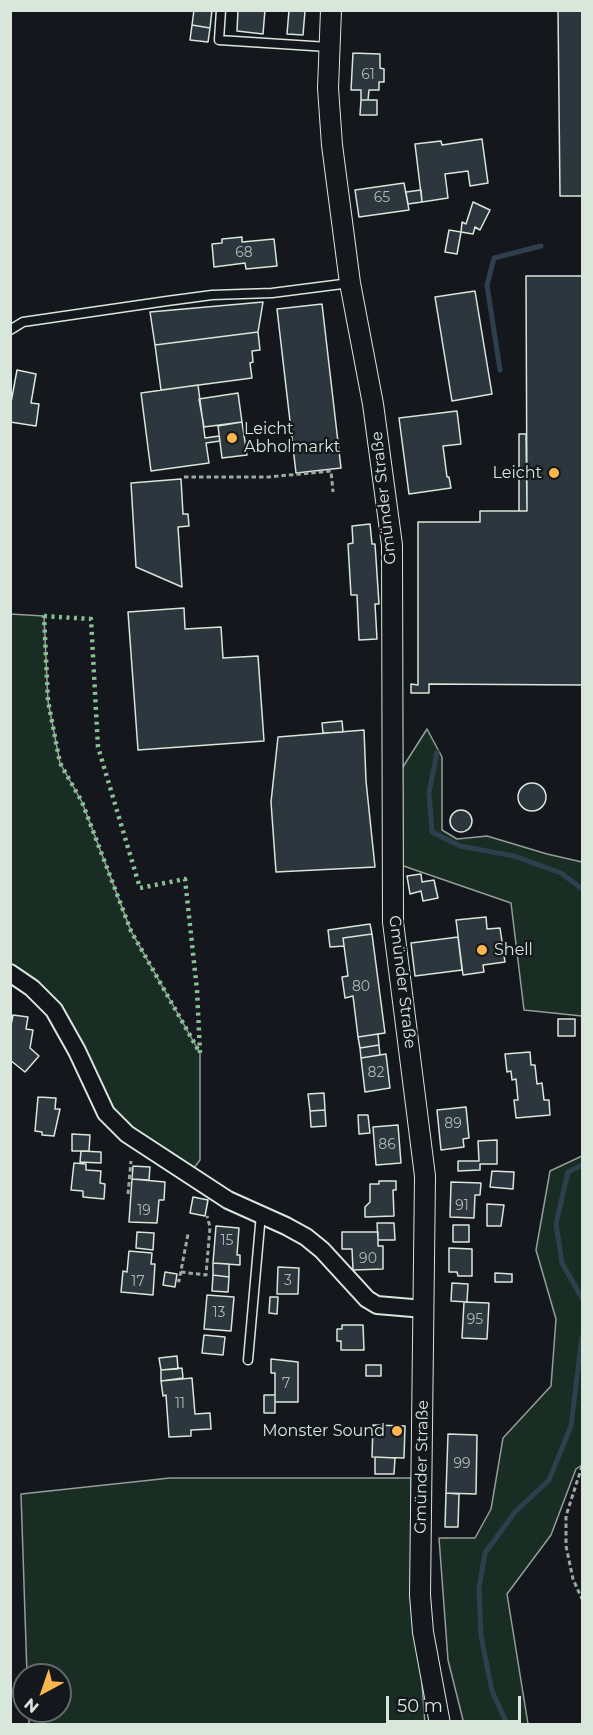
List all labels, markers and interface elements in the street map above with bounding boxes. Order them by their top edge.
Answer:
house number: 61 [361,67,375,83]
house number: 65 [374,190,390,206]
house number: 68 [235,245,253,261]
place label: Leicht Abholmarkt [244,419,340,457]
street label: Gmünder Straße [367,430,401,566]
marker: Leicht Abholmarkt [225,431,239,445]
place label: Leicht [493,463,542,483]
marker: Leicht [547,466,561,480]
street label: Gmünder Straße [384,914,420,1050]
place label: Shell [494,940,533,960]
marker: Shell [475,943,489,957]
house number: 80 [352,979,370,995]
house number: 82 [368,1065,384,1081]
house number: 89 [444,1116,462,1132]
house number: 86 [378,1137,396,1153]
house number: 91 [455,1198,469,1214]
house number: 19 [137,1203,151,1219]
house number: 15 [221,1233,233,1249]
house number: 90 [359,1251,377,1267]
house number: 3 [284,1273,292,1289]
house number: 17 [131,1274,145,1290]
house number: 13 [213,1305,225,1321]
house number: 95 [467,1312,483,1328]
house number: 7 [282,1376,290,1392]
house number: 11 [175,1396,185,1412]
street label: Gmünder Straße [411,1400,433,1534]
place label: Monster Sound [262,1421,385,1441]
marker: Monster Sound [390,1424,404,1438]
house number: 99 [453,1456,471,1472]
north arrow [12,1663,72,1723]
scale bar [389,1684,524,1722]
text: N [20,1694,42,1717]
text: 50 m [397,1695,443,1717]

